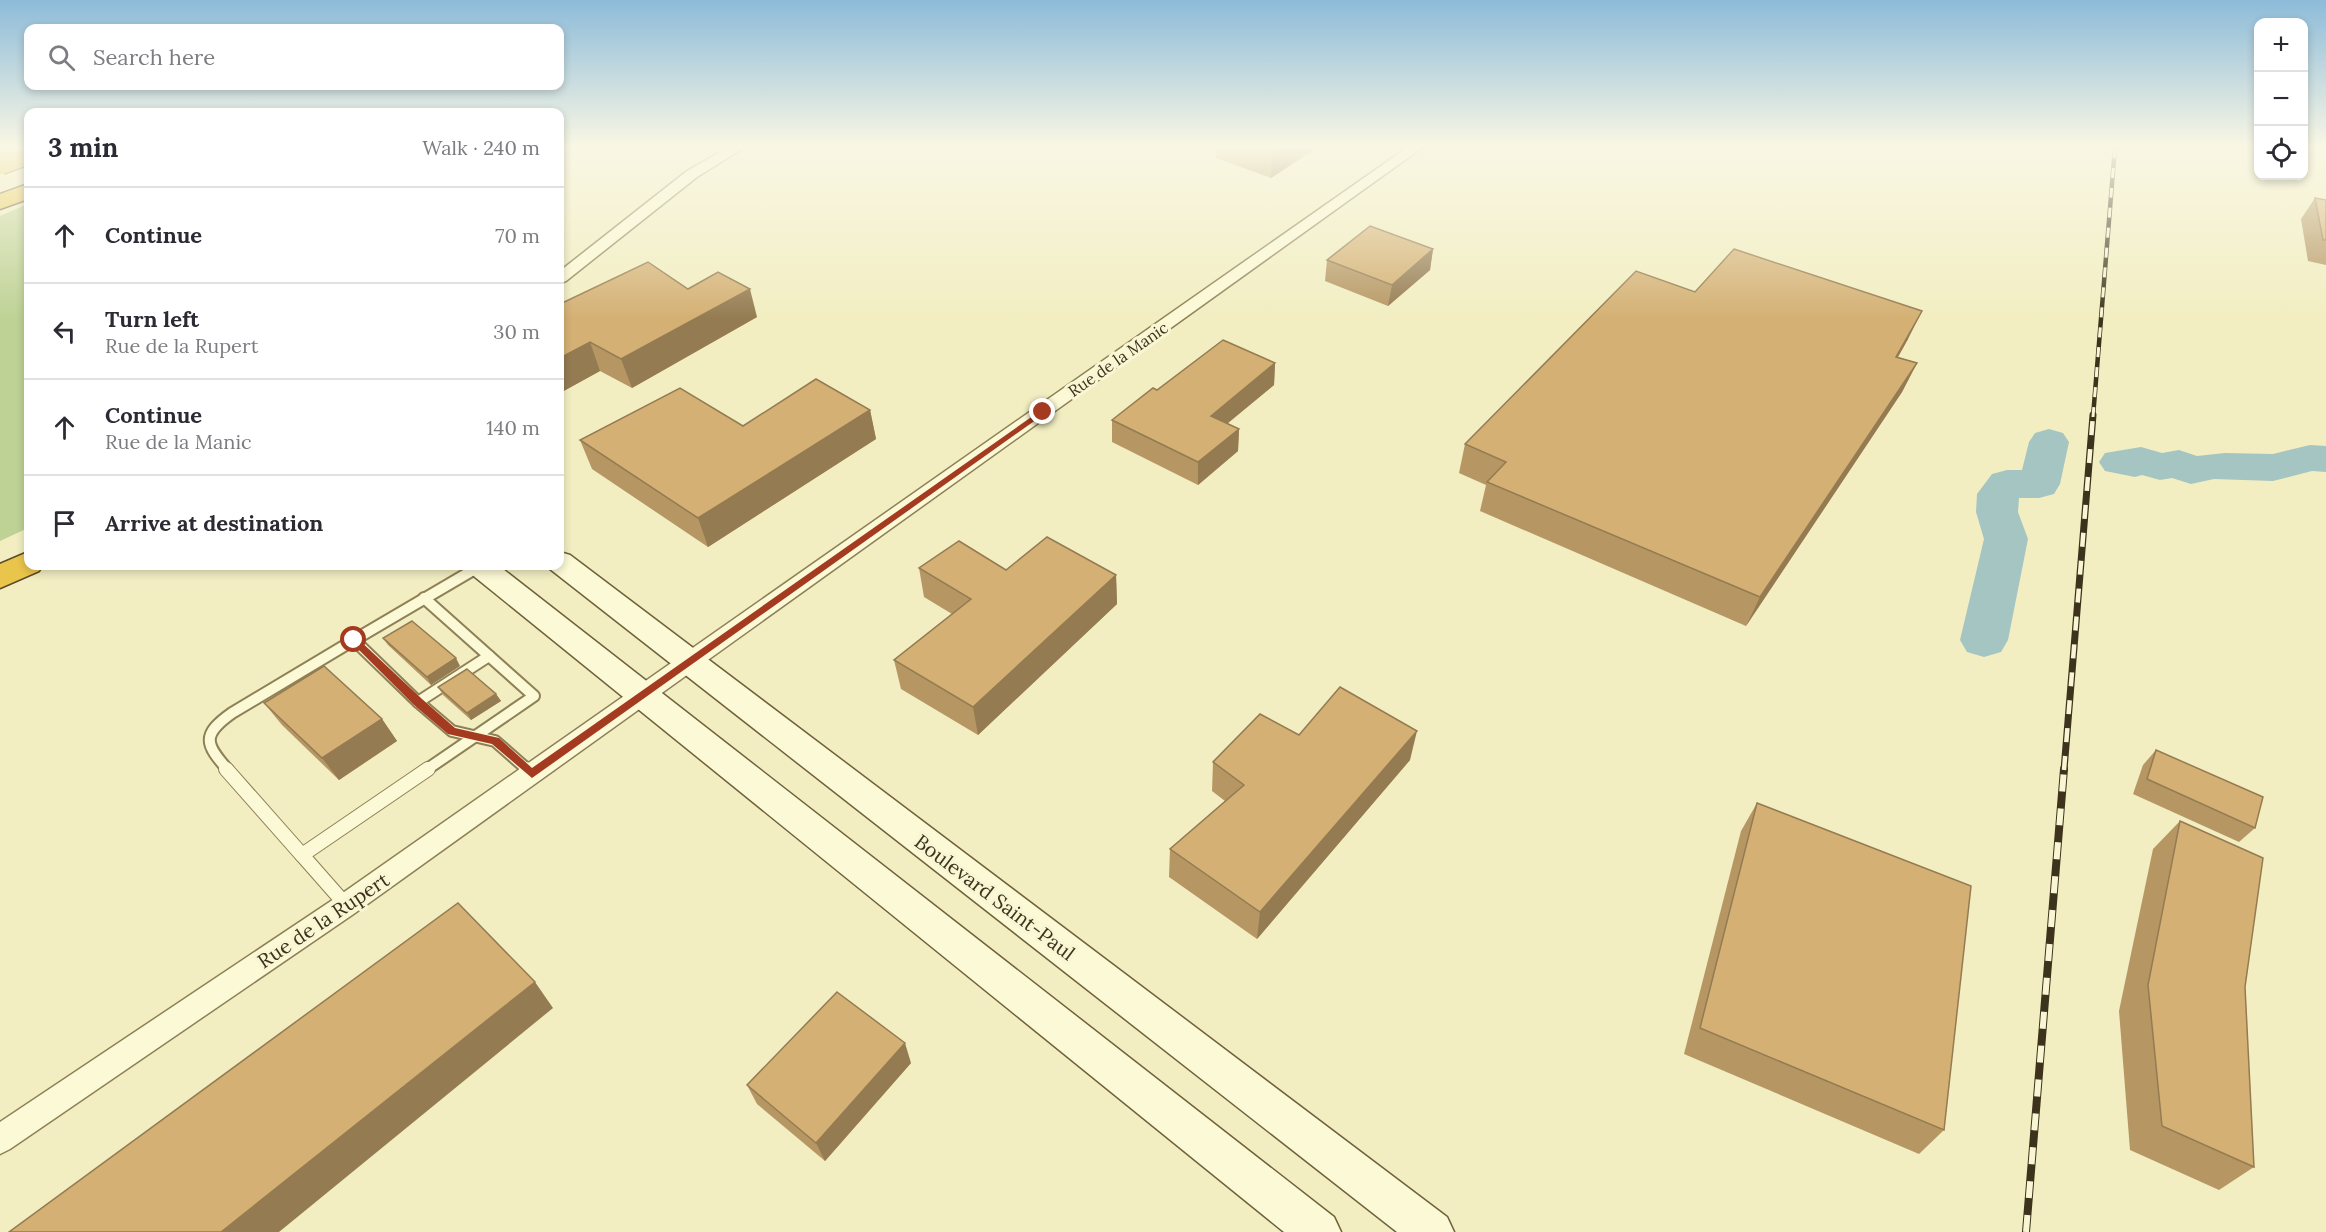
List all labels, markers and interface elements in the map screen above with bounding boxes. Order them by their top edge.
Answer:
map controls [2254,18,2308,180]
button: + [2254,18,2308,72]
search box [24,24,564,90]
icon: search [45,41,78,74]
text: Search here [93,43,215,71]
button: − [2254,72,2308,126]
button: locate [2254,126,2308,180]
text: 3 min [48,131,118,164]
text: Walk · 240 m [422,135,540,160]
icon: ahead [48,219,81,252]
text: Continue [105,221,202,249]
text: 70 m [495,223,540,248]
text: Turn left [105,305,199,333]
icon: left [48,315,81,348]
street label: Rue de la Manic [1064,317,1172,401]
text: 30 m [493,319,540,344]
text: Rue de la Rupert [105,333,259,358]
route end [1029,398,1055,424]
text: Continue [105,401,202,429]
icon: ahead [48,411,81,444]
text: 140 m [486,415,540,440]
text: Rue de la Manic [105,429,252,454]
icon: arrive [48,507,81,540]
text: Arrive at destination [105,509,323,537]
route start [340,626,366,652]
street label: Boulevard Saint-Paul [910,829,1080,965]
street label: Rue de la Rupert [252,867,394,973]

